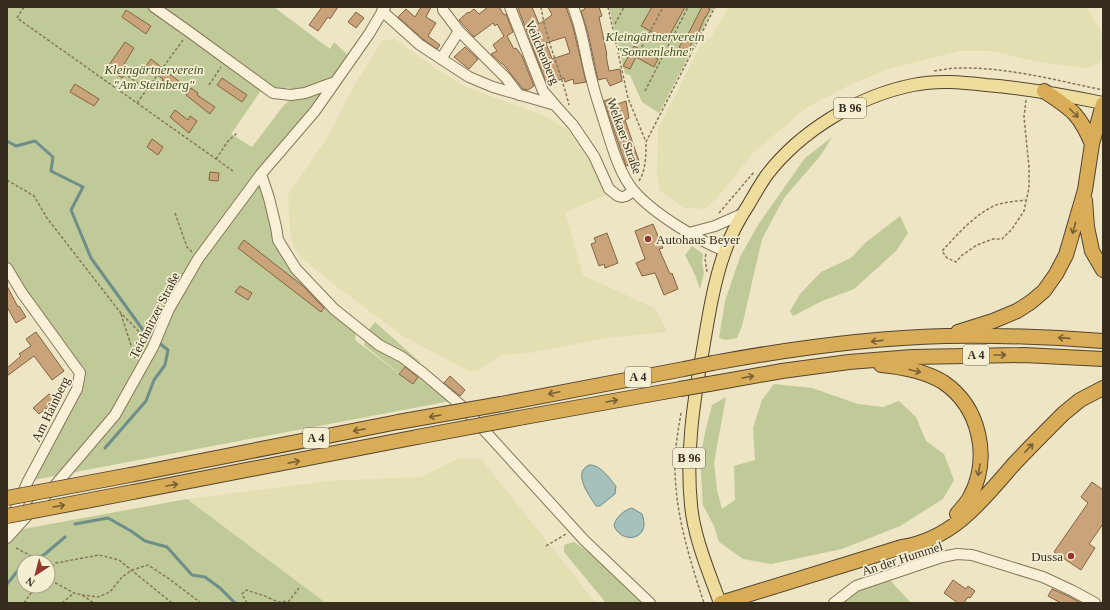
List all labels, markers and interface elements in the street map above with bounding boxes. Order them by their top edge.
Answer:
street label: Veilchenberg [522,18,563,87]
park label: Kleingärtnerverein "Sonnenlehne" [604,29,705,59]
park label: Kleingärtnerverein "Am Steinberg" [103,62,204,92]
street label: Welkaer Straße [604,96,645,176]
road number: B 96 [834,98,866,118]
one-way arrow [1069,108,1079,118]
one-way arrow [1070,221,1077,234]
place label: Autohaus Beyer [656,232,741,247]
marker: Autohaus Beyer [643,234,653,244]
street label: Teichnitzer Straße [126,269,183,361]
one-way arrow [1058,334,1071,341]
one-way arrow [871,337,884,345]
road number: A 4 [963,345,989,365]
one-way arrow [993,351,1006,359]
road number: A 4 [625,367,651,387]
one-way arrow [908,368,921,375]
one-way arrow [741,373,754,381]
street label: Am Hainberg [28,374,73,444]
one-way arrow [548,390,561,398]
one-way arrow [605,397,618,405]
one-way arrow [429,412,442,420]
one-way arrow [353,426,366,434]
road number: A 4 [303,428,329,448]
one-way arrow [1024,443,1034,453]
road number: B 96 [673,448,705,468]
one-way arrow [287,457,300,465]
one-way arrow [975,463,983,476]
one-way arrow [165,481,178,489]
one-way arrow [52,502,65,510]
street label: An der Hummel [860,538,945,579]
place label: Dussa [1031,549,1063,564]
marker: Dussa [1066,551,1076,561]
north arrow [16,554,56,594]
text: N [23,575,37,589]

